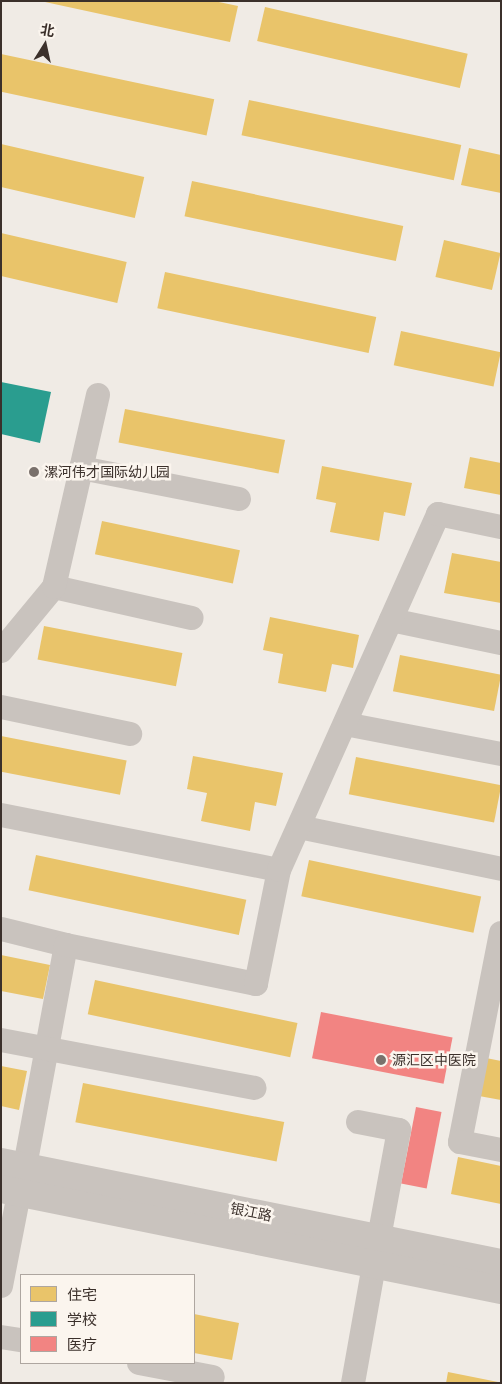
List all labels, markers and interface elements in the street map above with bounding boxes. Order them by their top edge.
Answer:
north arrow [20,20,70,70]
text: 北 [39,21,56,39]
place label: 漯河伟才国际幼儿园 [44,464,170,480]
marker: 漯河伟才国际幼儿园 [28,466,40,478]
place label: 源汇区中医院 [392,1052,476,1068]
marker: 源汇区中医院 [374,1053,388,1067]
street label: 银江路 [229,1200,273,1224]
legend [20,1274,195,1364]
text: 住宅 [67,1286,97,1304]
text: 学校 [67,1311,97,1329]
text: 医疗 [67,1336,97,1354]

